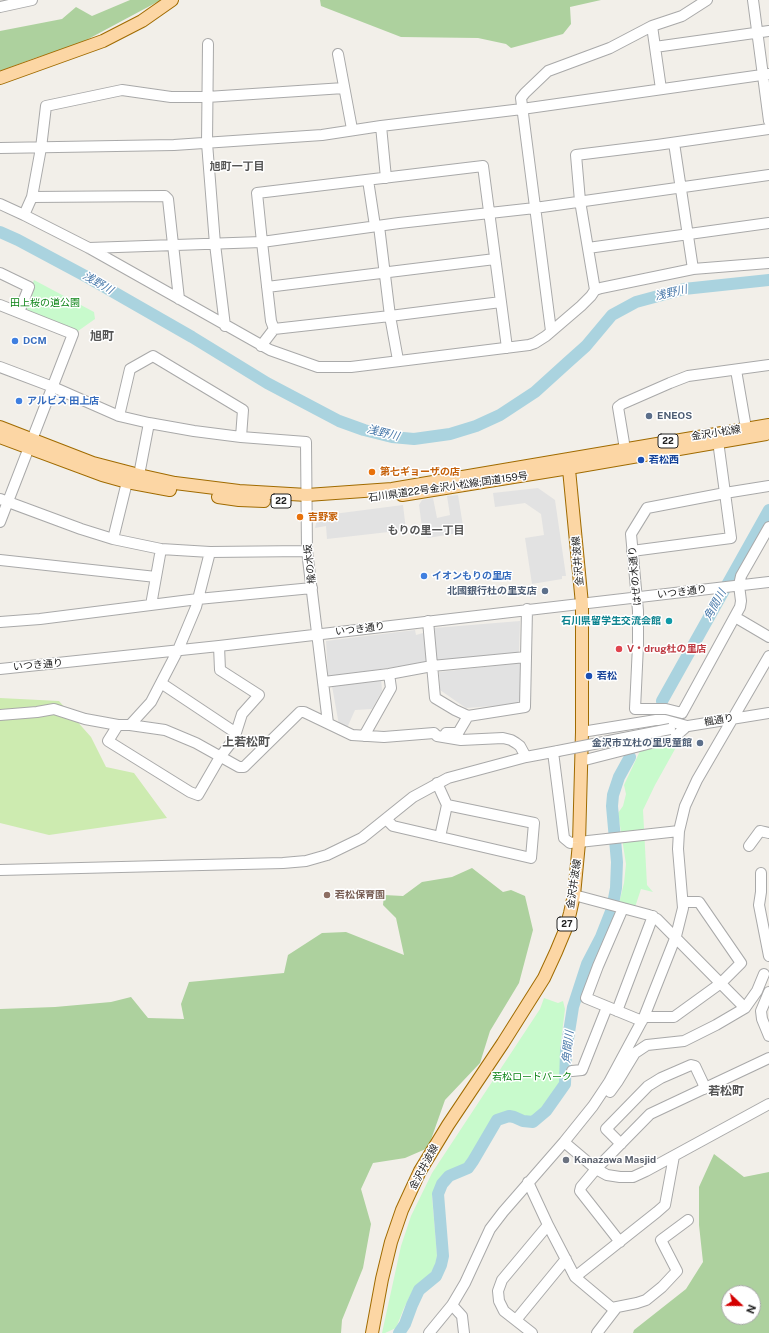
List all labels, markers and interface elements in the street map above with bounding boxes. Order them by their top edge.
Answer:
district label: 旭町一丁目 [210,160,264,174]
water label: 浅野川 [80,269,116,297]
water label: 浅野川 [653,283,689,303]
park label: 田上桜の道公園 [10,297,80,309]
district label: 旭町 [90,329,114,343]
place label: DCM [23,335,47,347]
marker: DCM [10,336,20,346]
place label: アルビス 田上店 [27,395,99,407]
marker: アルビス 田上店 [14,396,24,406]
place label: ENEOS [657,410,692,422]
marker: ENEOS [644,411,654,421]
water label: 浅野川 [365,423,401,443]
street label: 金沢小松線 [690,423,742,443]
road number: 22 [658,434,678,448]
place label: 若松西 [649,454,679,466]
marker: 若松西 [636,455,646,465]
place label: 第七ギョーザの店 [380,466,460,478]
marker: 第七ギョーザの店 [367,467,377,477]
street label: 石川県道22号金沢小松線;国道159号 [367,470,529,504]
road number: 22 [271,494,291,508]
place label: 吉野家 [308,511,338,523]
marker: 吉野家 [295,512,305,522]
district label: もりの里一丁目 [388,524,464,538]
street label: 金沢井波線 [570,536,586,586]
street label: 楡の木坂 [302,543,318,585]
street label: はぜの木通り [626,546,644,606]
place label: イオンもりの里店 [432,570,512,582]
marker: イオンもりの里店 [419,571,429,581]
street label: いつき通り [656,583,708,601]
place label: 北國銀行杜の里支店 [447,585,537,597]
marker: 北國銀行杜の里支店 [540,586,550,596]
water label: 角間川 [701,587,729,623]
place label: 石川県留学生交流会館 [561,615,661,627]
marker: 石川県留学生交流会館 [664,616,674,626]
street label: いつき通り [334,620,386,638]
place label: V・drug杜の里店 [627,643,706,655]
marker: V・drug杜の里店 [614,644,624,654]
street label: いつき通り [13,657,63,673]
place label: 若松 [597,670,617,682]
marker: 若松 [584,671,594,681]
street label: 楓通り [703,711,735,729]
district label: 上若松町 [222,735,270,749]
place label: 金沢市立杜の里児童館 [592,737,692,749]
marker: 金沢市立杜の里児童館 [695,738,705,748]
street label: 金沢井波線 [565,858,583,910]
place label: 若松保育園 [335,889,385,901]
marker: 若松保育園 [322,890,332,900]
road number: 27 [557,917,577,931]
water label: 角間川 [560,1030,576,1064]
park label: 若松ロードパーク [492,1071,572,1083]
district label: 若松町 [708,1084,744,1098]
street label: 金沢井波線 [407,1142,441,1192]
place label: Kanazawa Masjid [574,1154,656,1166]
marker: Kanazawa Masjid [561,1155,571,1165]
north arrow [721,1285,761,1325]
text: N [744,1303,758,1315]

